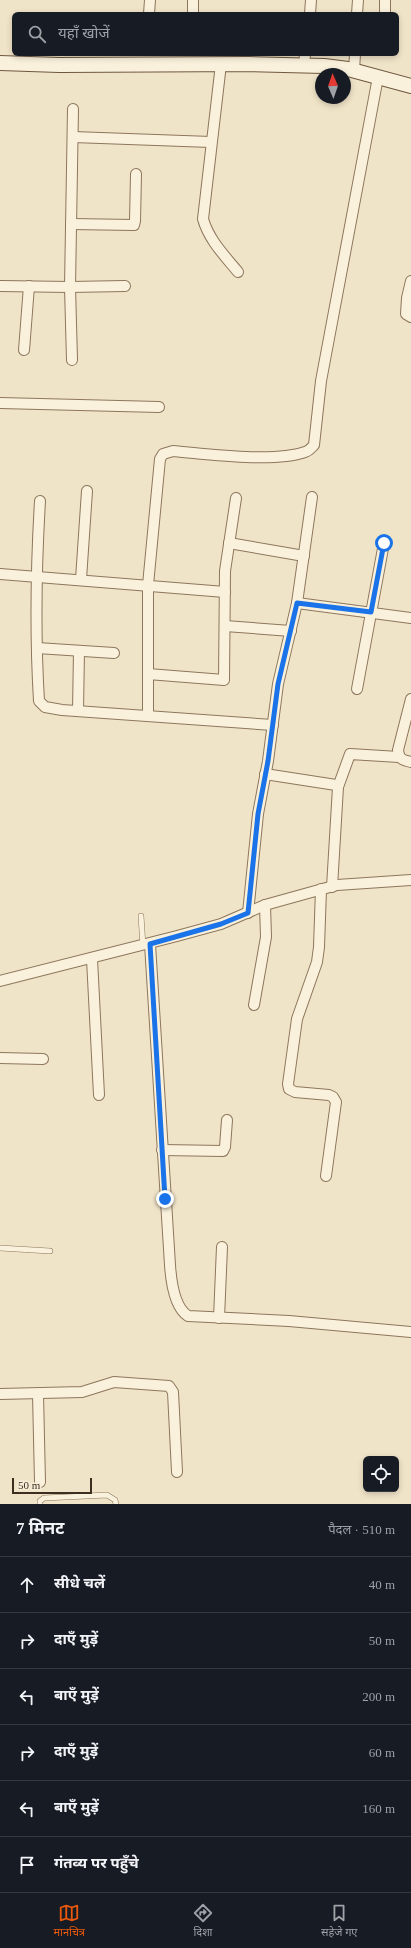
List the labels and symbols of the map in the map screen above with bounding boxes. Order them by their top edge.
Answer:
north arrow [315,68,351,104]
route start [375,534,393,552]
route end [156,1190,174,1208]
scale bar [12,1476,92,1495]

